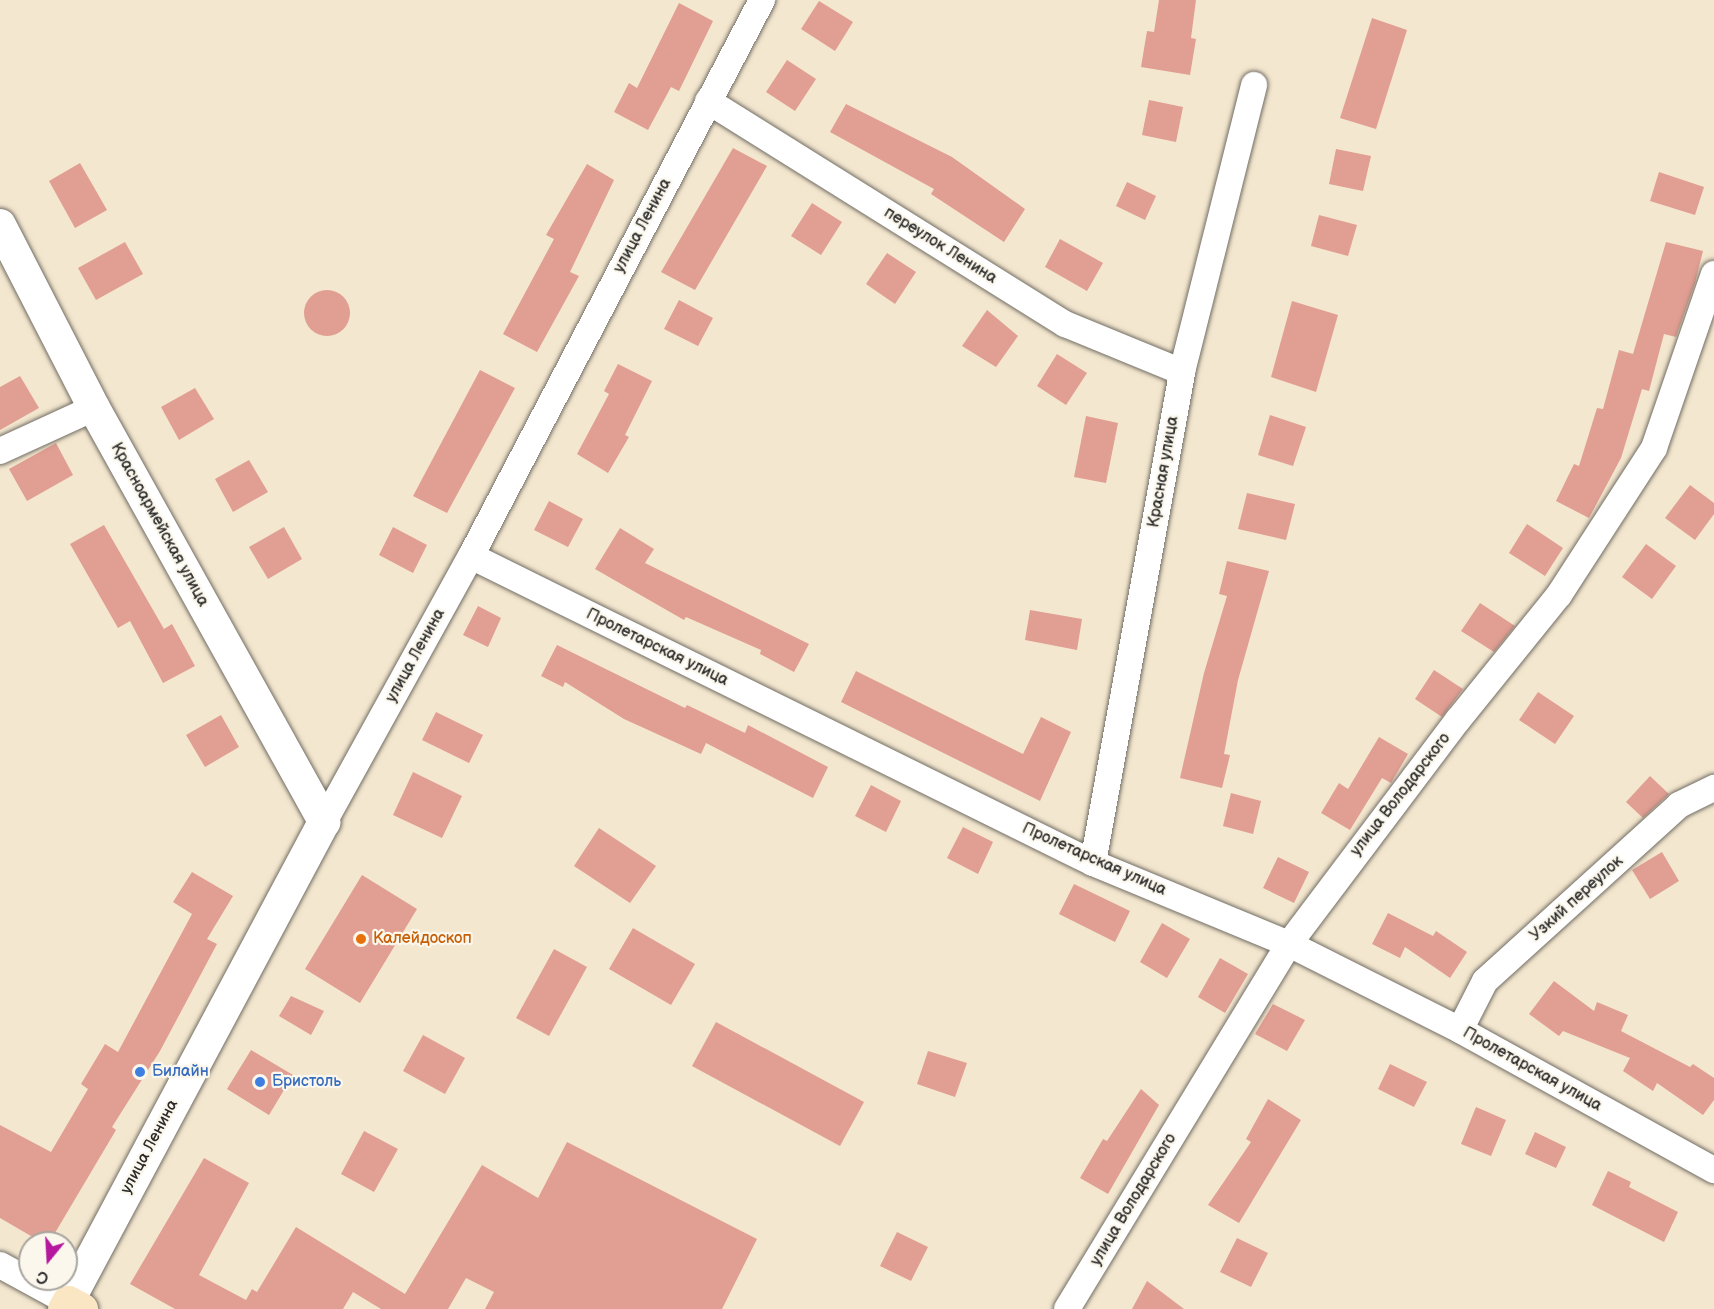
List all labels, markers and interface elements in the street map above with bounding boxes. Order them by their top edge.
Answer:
street label: улица Ленина [610,176,676,276]
street label: переулок Ленина [880,204,1000,288]
street label: Красная улица [1145,415,1183,529]
street label: Красноармейская улица [106,440,212,610]
street label: Пролетарская улица [583,605,731,691]
street label: улица Ленина [382,606,450,706]
street label: улица Володарского [1347,730,1455,860]
street label: Пролетарская улица [1019,820,1169,900]
street label: Узкий переулок [1527,852,1627,946]
place label: Калейдоскоп [373,929,472,949]
marker: Калейдоскоп [354,932,368,946]
street label: Пролетарская улица [1459,1024,1605,1116]
place label: Билайн [152,1062,209,1082]
marker: Билайн [133,1065,147,1079]
place label: Бристоль [272,1072,341,1092]
marker: Бристоль [253,1075,267,1089]
street label: улица Ленина [117,1097,183,1197]
street label: улица Володарского [1087,1130,1181,1270]
north arrow [18,1231,78,1291]
text: С [35,1266,51,1287]

